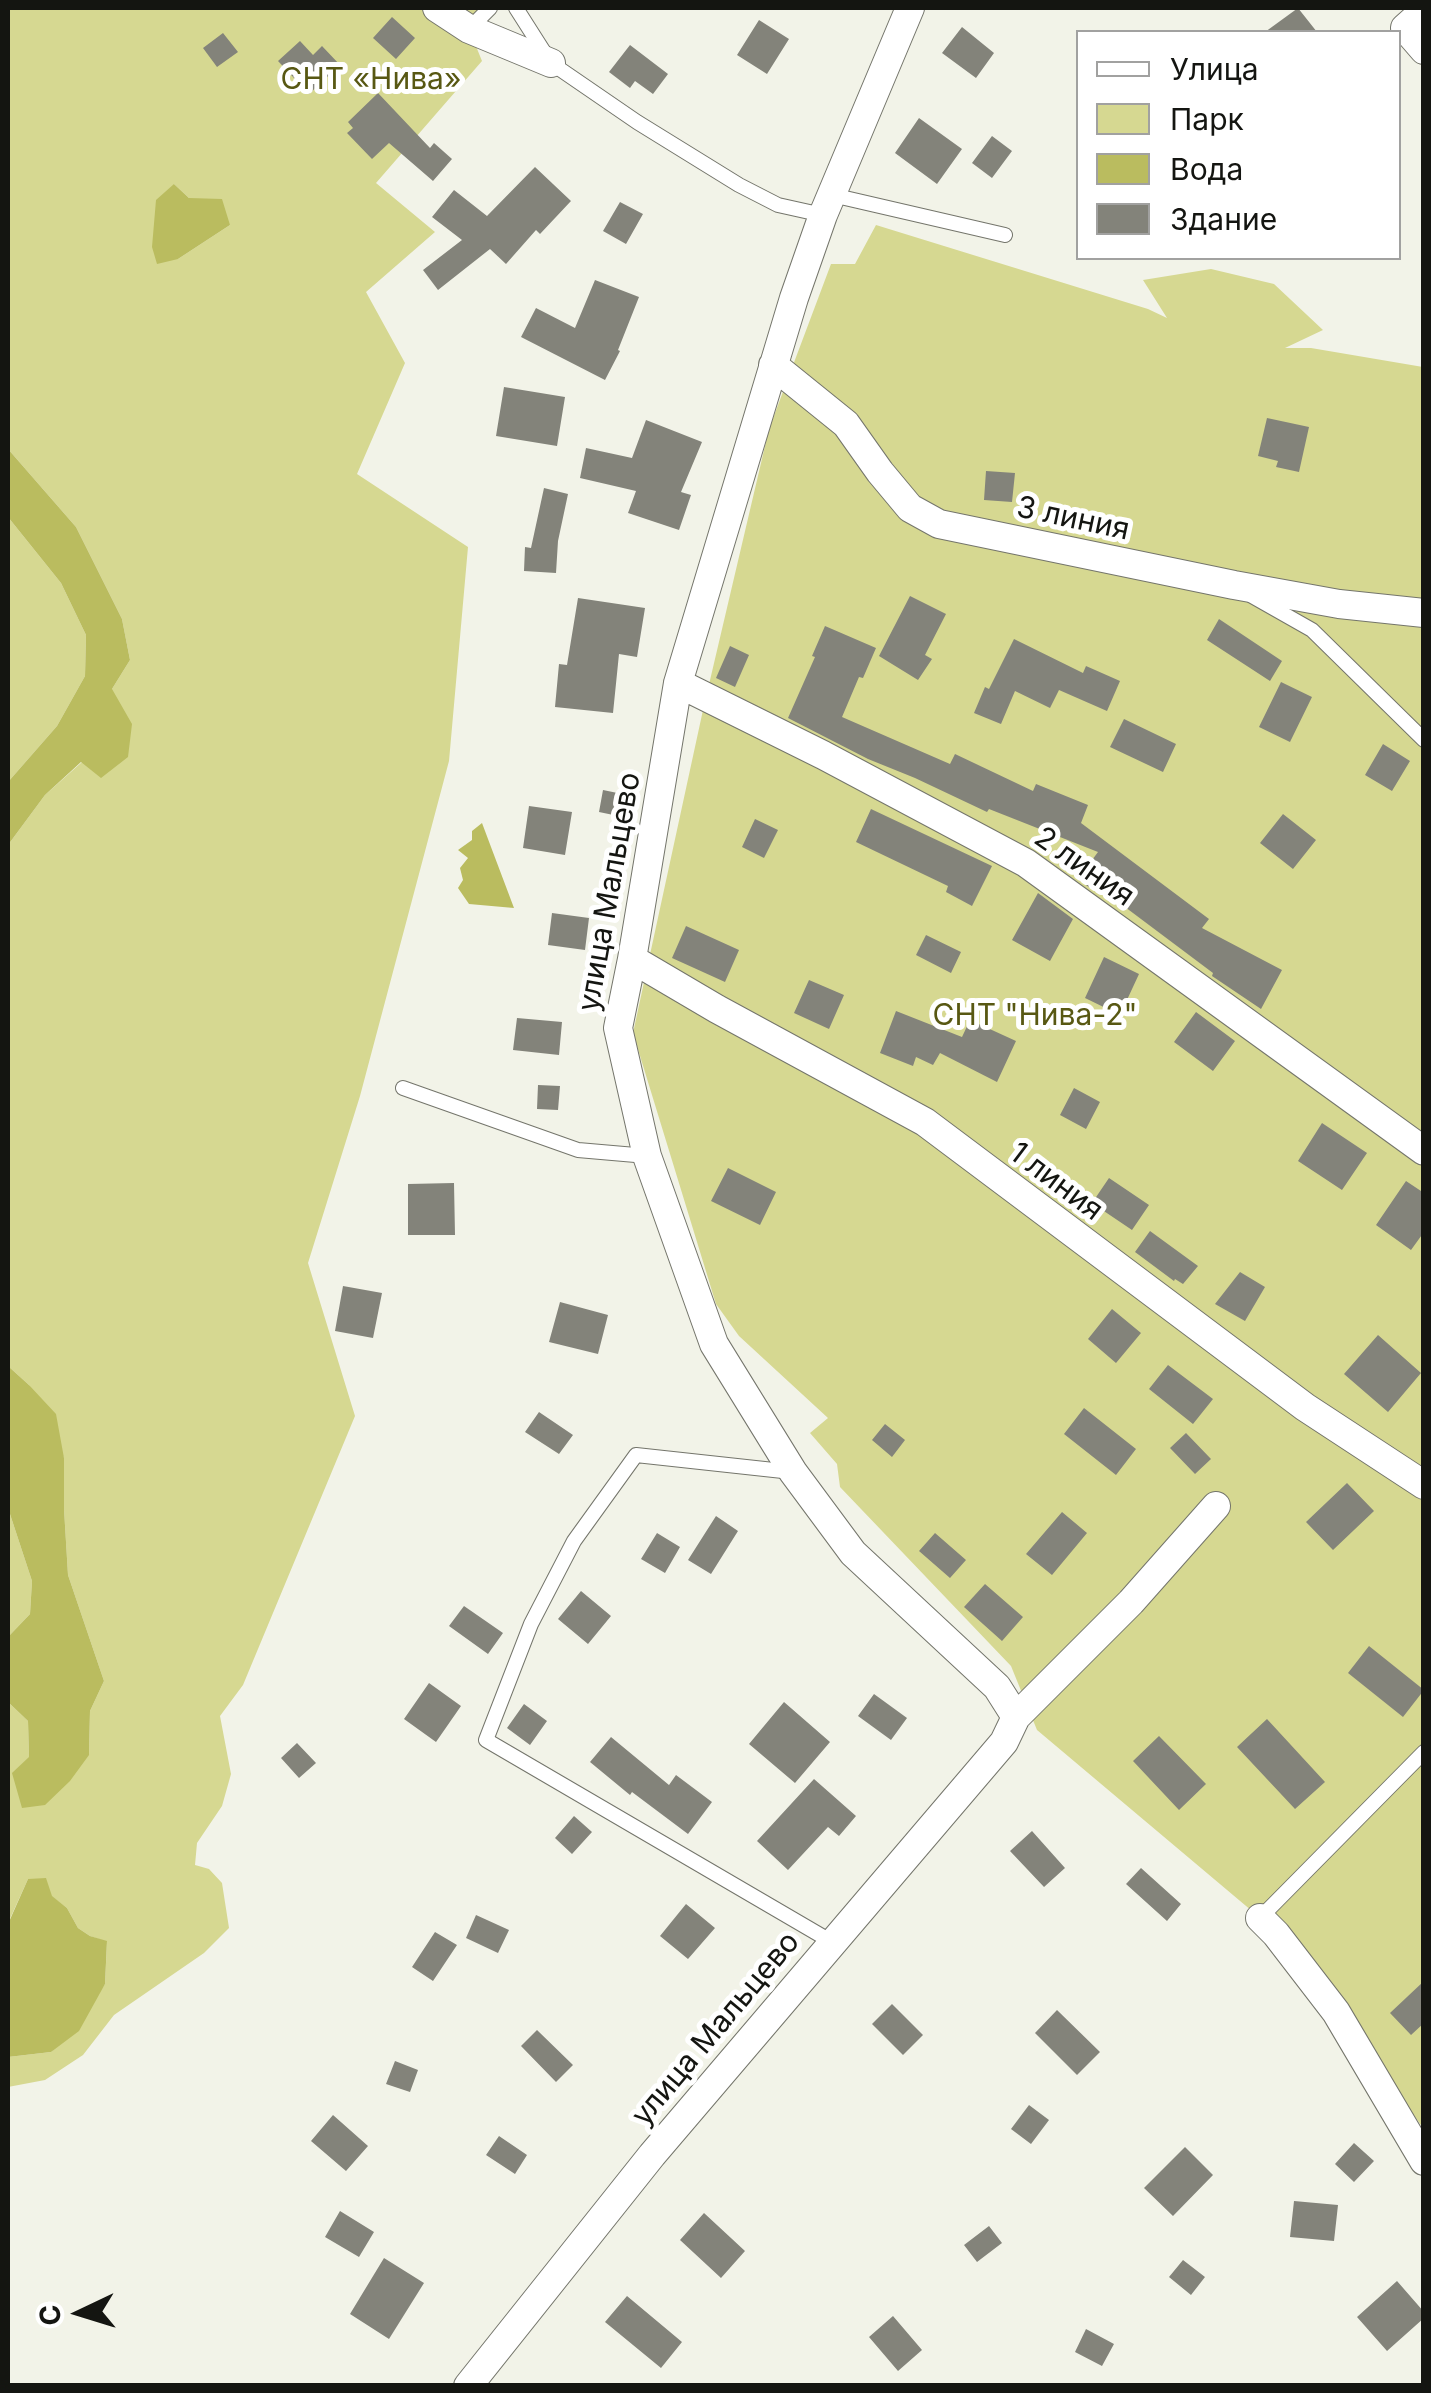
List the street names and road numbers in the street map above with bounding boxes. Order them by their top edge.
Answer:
street label: 3 линия [1013,490,1133,548]
street label: улица Мальцево [571,770,649,1014]
street label: 2 линия [1027,820,1141,914]
street label: 1 линия [1002,1135,1110,1229]
street label: улица Мальцево [624,1925,808,2133]

